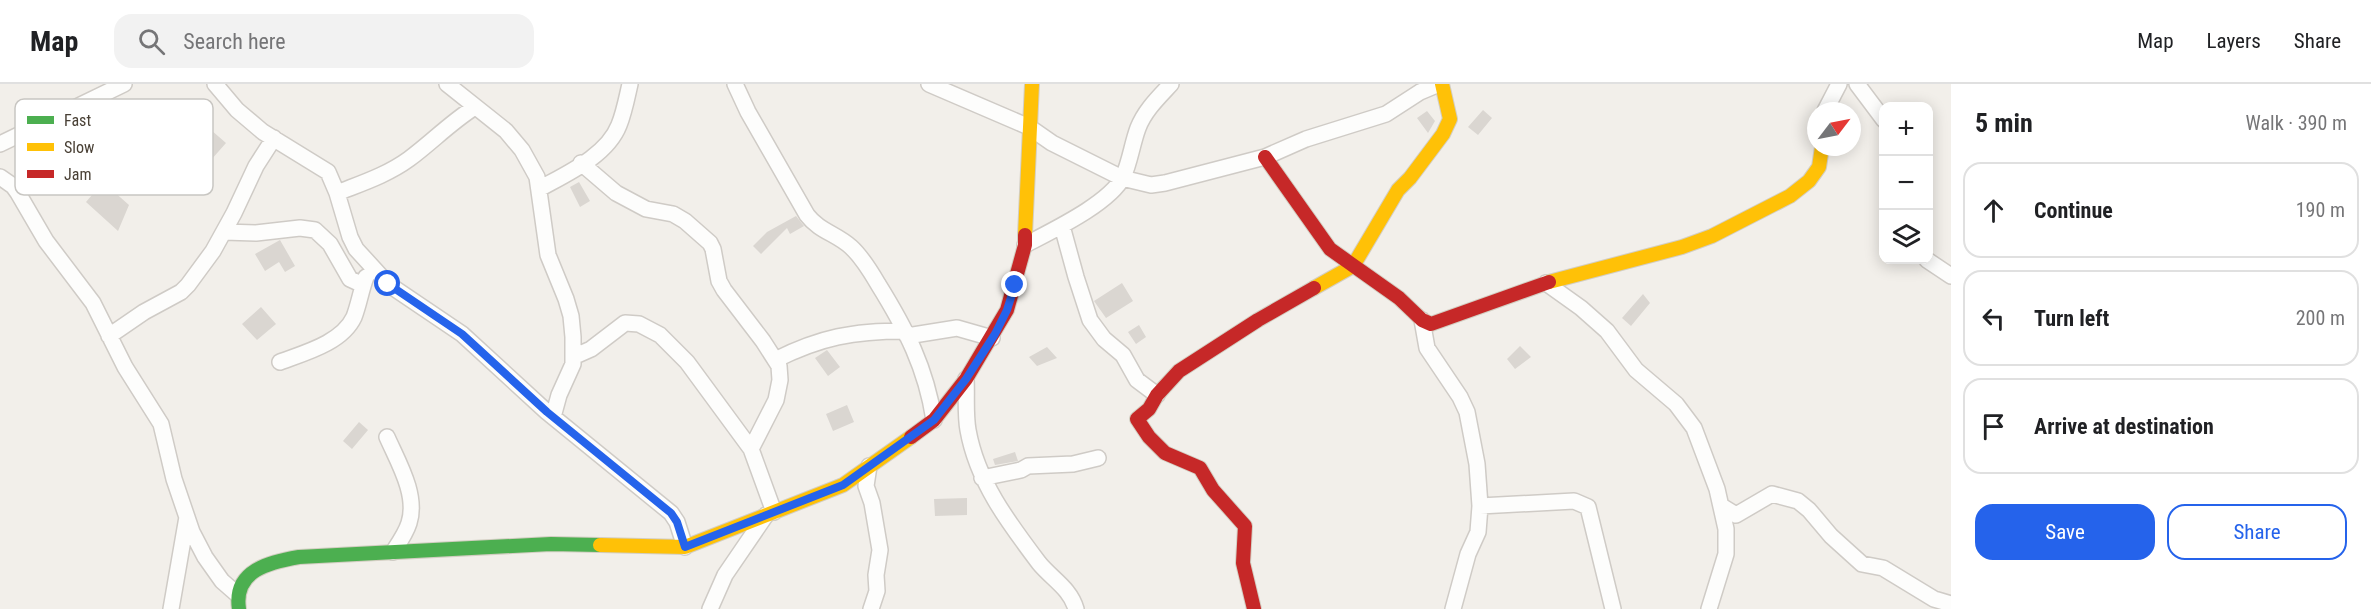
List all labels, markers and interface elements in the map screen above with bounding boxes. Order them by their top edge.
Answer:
search box [114,14,534,68]
text: Map [30,25,78,58]
icon: search [135,25,168,58]
text: Search here [183,29,286,54]
text: Map [2137,29,2174,53]
text: Layers [2207,29,2261,53]
text: Share [2294,29,2341,53]
legend [15,99,213,195]
north arrow [1807,102,1861,156]
map controls [1879,102,1933,264]
button: + [1879,102,1933,156]
text: 5 min [1975,108,2033,138]
text: Fast [64,111,91,130]
text: Walk · 390 m [2246,111,2347,135]
text: Slow [64,138,94,157]
button: − [1879,156,1933,210]
text: Jam [64,165,91,184]
icon: ahead [1977,194,2010,227]
text: Continue [2034,198,2113,223]
text: 190 m [2296,198,2345,222]
button: layers [1879,210,1933,264]
route start [374,270,400,296]
route end [1001,271,1027,297]
icon: left [1977,302,2010,335]
text: Turn left [2034,306,2109,331]
text: 200 m [2296,306,2345,330]
icon: arrive [1977,410,2010,443]
text: Arrive at destination [2034,414,2214,439]
button: Save [1975,504,2155,560]
button: Share [2167,504,2347,560]

